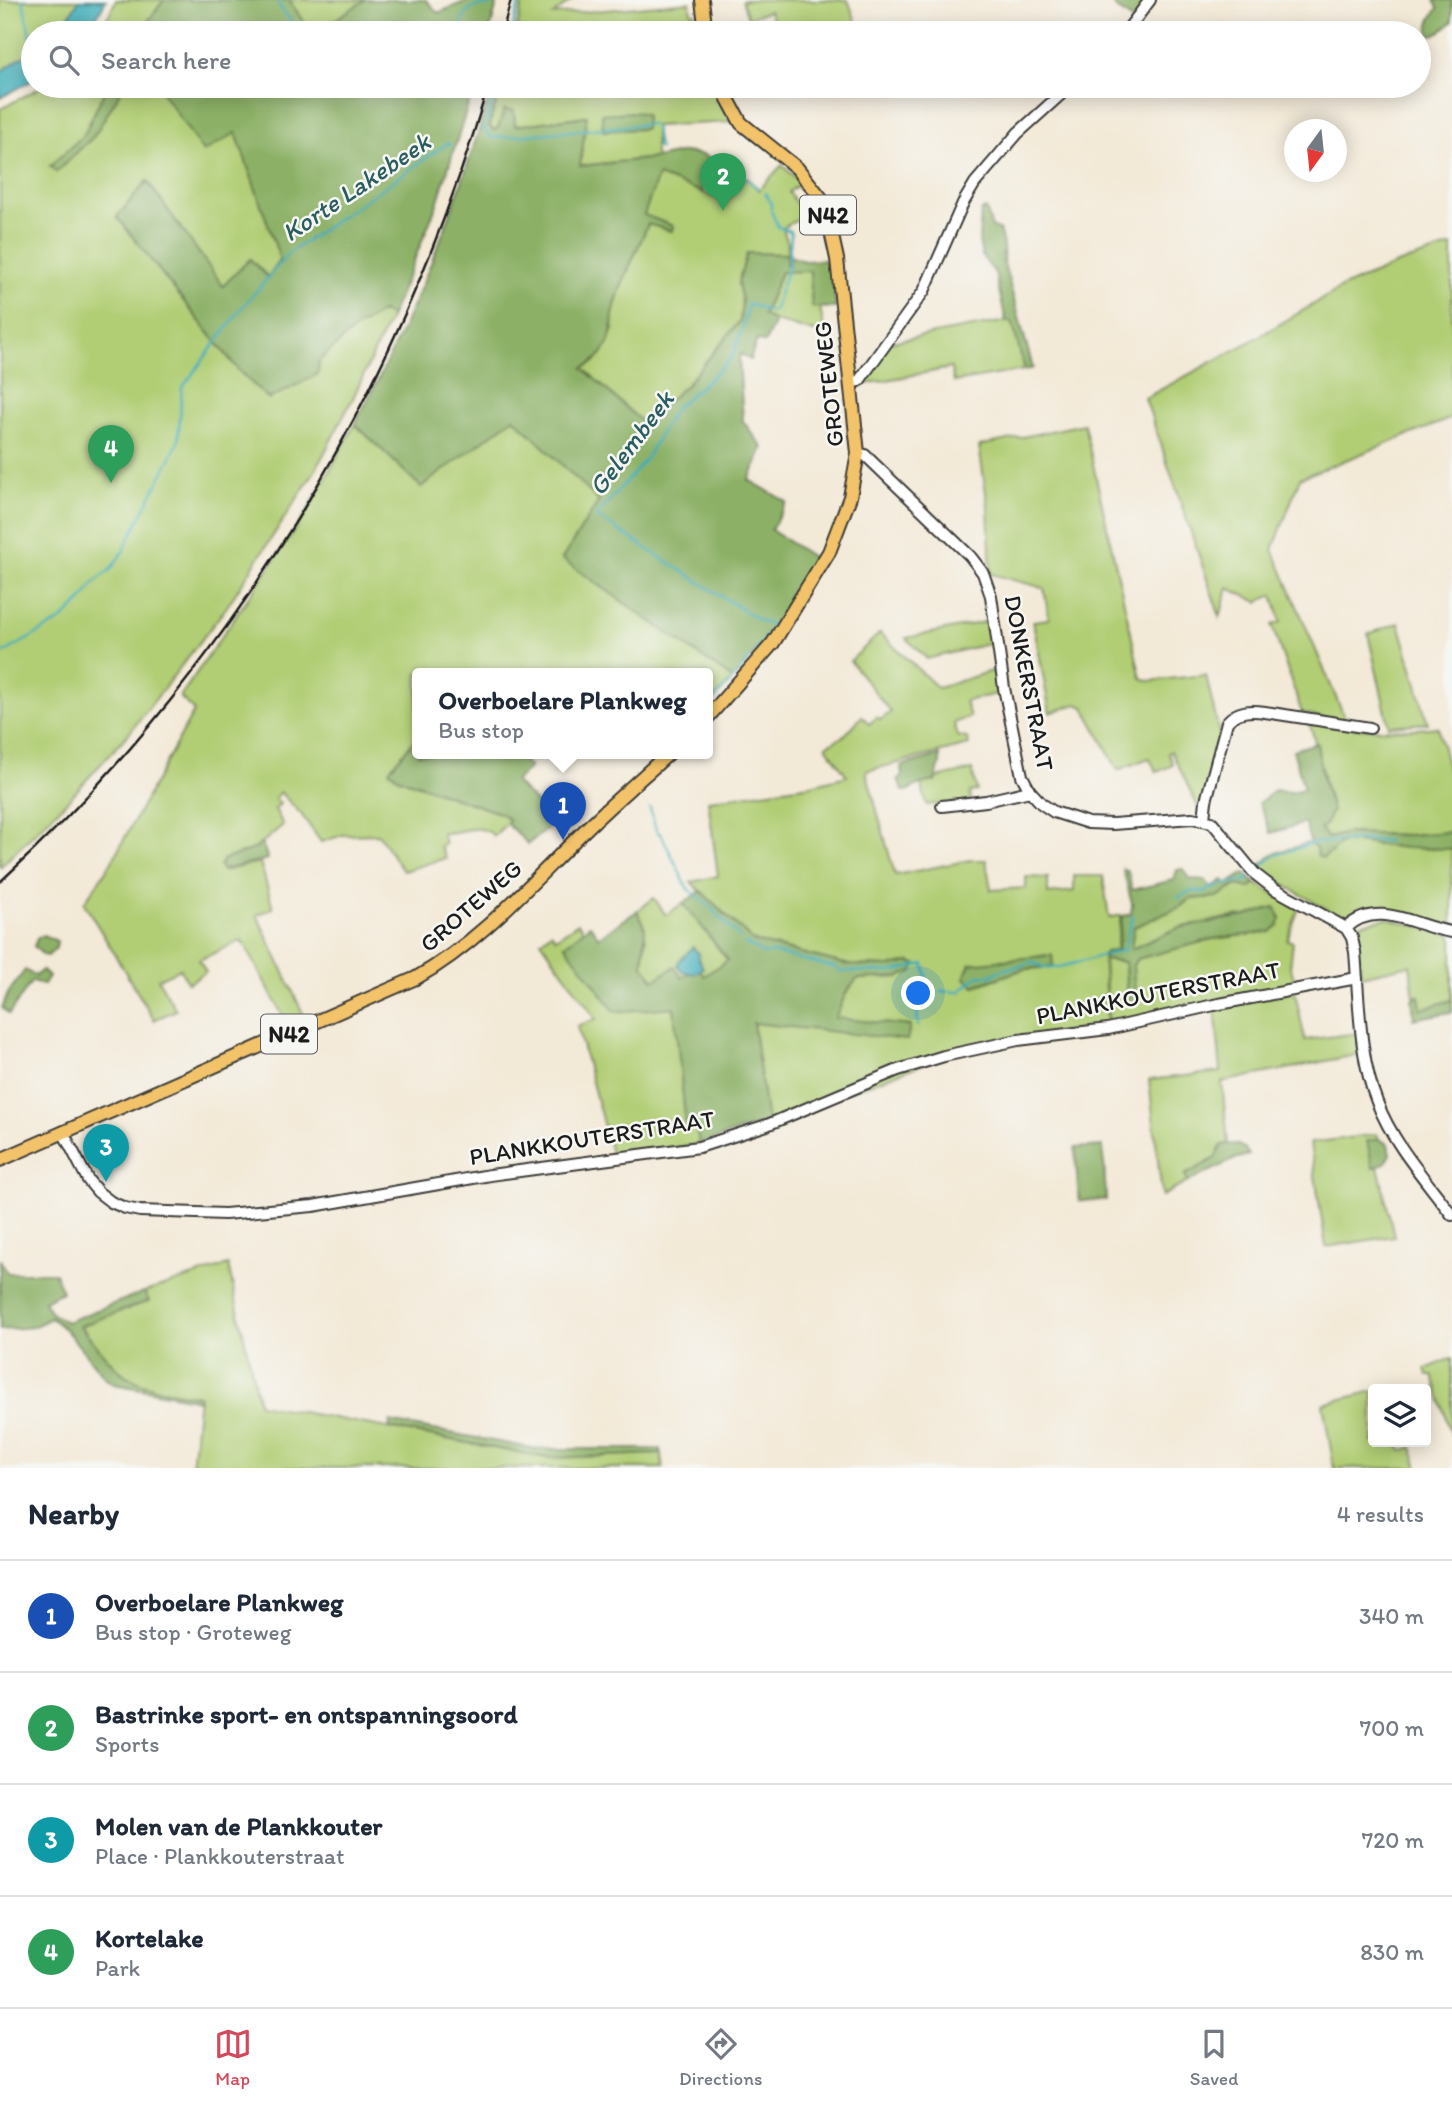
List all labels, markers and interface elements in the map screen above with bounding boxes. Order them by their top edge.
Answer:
search box [21,21,1431,98]
icon: search [45,41,83,79]
text: Search here [101,44,231,76]
north arrow [1284,119,1347,182]
water label: Korte Lakebeek [276,125,438,248]
pin: 2 [700,153,746,211]
road number: N42 [800,196,856,234]
street label: GROTEWEG [807,320,850,448]
water label: Gelembeek [581,383,682,502]
pin: 4 [88,425,134,483]
street label: DONKERSTRAAT [998,593,1061,774]
popup [412,668,713,759]
text: Overboelare Plankweg [438,684,687,716]
text: Bus stop [438,716,524,744]
pin: 1 [540,782,586,840]
street label: GROTEWEG [414,853,528,958]
street label: PLANKKOUTERSTRAAT [1034,955,1283,1030]
your location [901,976,935,1010]
road number: N42 [261,1015,317,1054]
street label: PLANKKOUTERSTRAAT [467,1104,717,1171]
pin: 3 [83,1124,129,1182]
map controls [1368,1384,1431,1447]
button: layers [1368,1384,1431,1447]
text: Nearby [28,1495,119,1532]
text: 4 results [1337,1500,1424,1528]
text: Overboelare Plankweg [95,1586,343,1618]
text: 1 [46,1602,56,1630]
text: 340 m [1359,1602,1424,1630]
text: Bus stop · Groteweg [95,1618,291,1646]
text: Bastrinke sport- en ontspanningsoord [95,1698,518,1730]
text: 2 [45,1714,57,1742]
text: 700 m [1360,1714,1424,1742]
text: Sports [95,1730,159,1758]
text: Molen van de Plankkouter [95,1810,382,1842]
text: 3 [45,1826,57,1854]
text: 720 m [1362,1826,1424,1854]
text: Place · Plankkouterstraat [95,1842,345,1870]
text: Kortelake [95,1922,204,1954]
text: 4 [44,1938,58,1966]
text: 830 m [1360,1938,1424,1966]
text: Park [95,1954,140,1982]
tab: Map [214,2025,252,2090]
tab: Directions [679,2025,763,2090]
tab: Saved [1190,2025,1238,2090]

